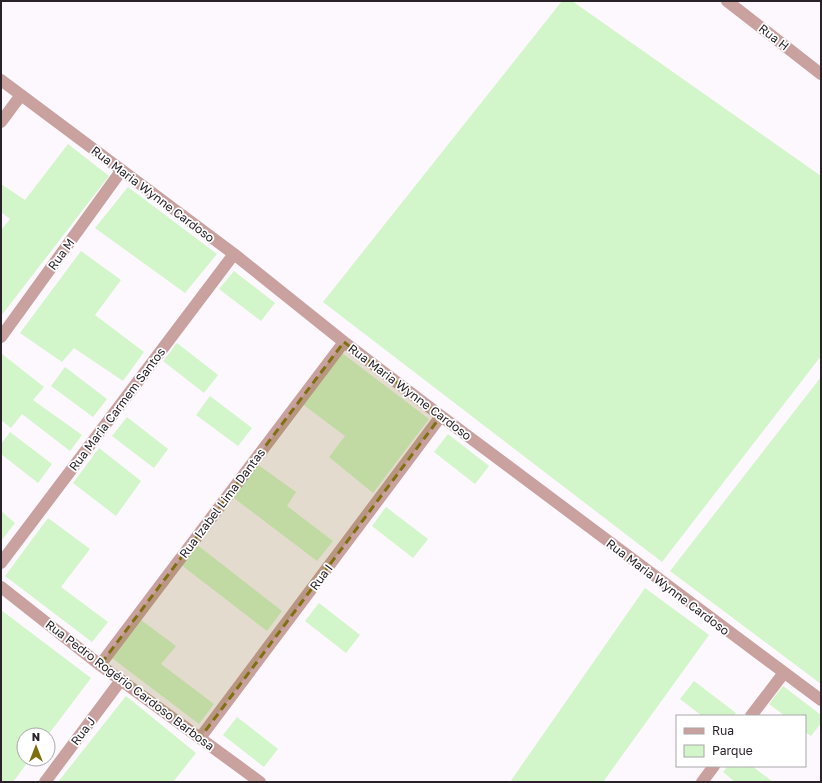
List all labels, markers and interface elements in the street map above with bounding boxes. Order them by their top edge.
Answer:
street label: Rua H [756,21,792,53]
street label: Rua Maria Wynne Cardoso [88,143,218,245]
street label: Rua M [45,235,77,273]
street label: Rua Maria Wynne Cardoso [345,341,475,443]
street label: Rua Maria Carmem Santos [66,344,168,474]
street label: Rua Izabel Lima Dantas [176,445,268,561]
street label: Rua Maria Wynne Cardoso [603,536,733,638]
street label: Rua I [306,561,336,593]
street label: Rua Pedro Rogério Cardoso Barbosa [43,617,217,753]
street label: Rua J [67,714,99,748]
legend [676,715,806,767]
text: Rua [712,723,734,738]
north arrow [16,727,56,767]
text: N [32,730,40,743]
text: Parque [712,743,753,758]

